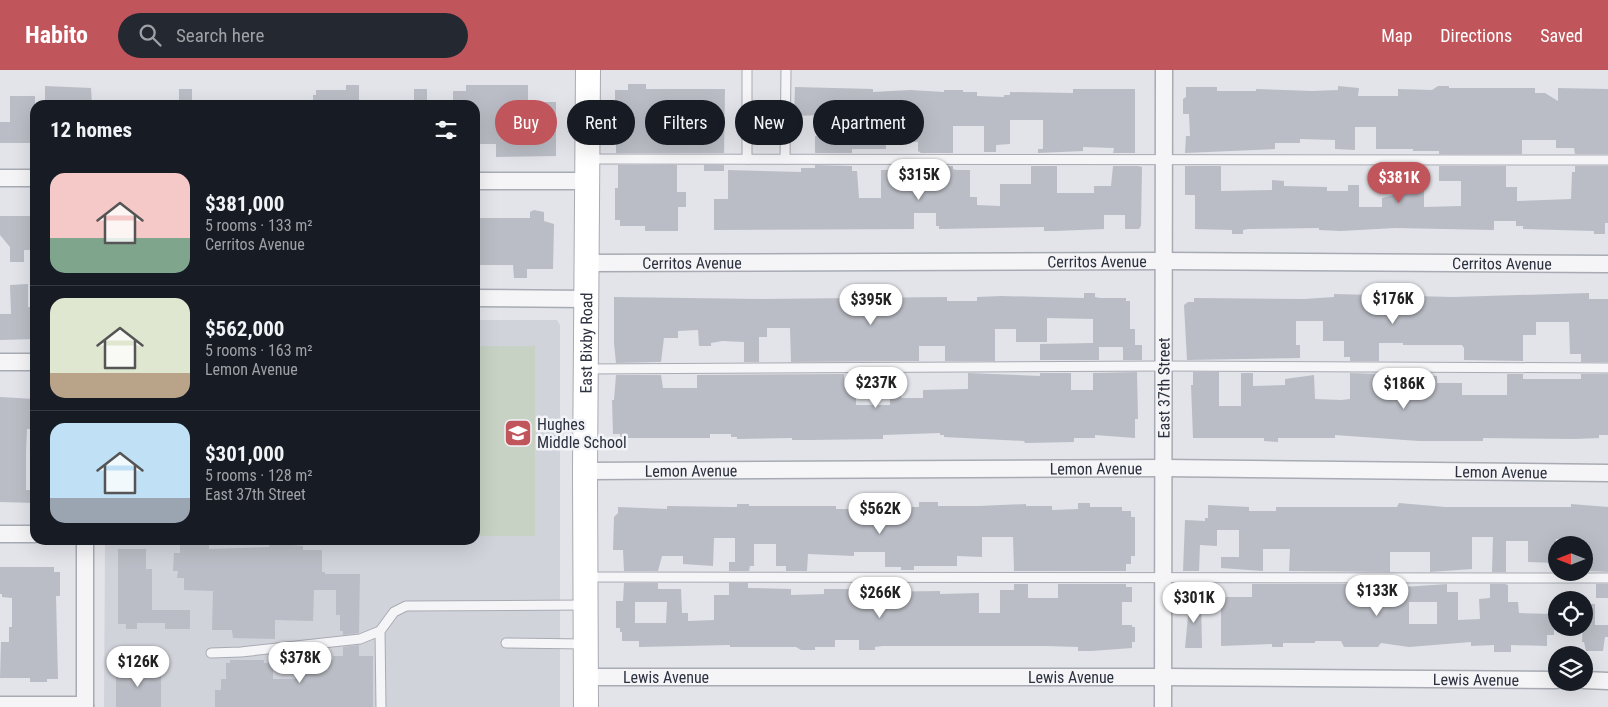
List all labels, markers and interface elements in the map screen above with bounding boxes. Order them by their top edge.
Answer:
search box [118,13,468,58]
text: Habito [25,21,88,49]
icon: search [136,21,164,49]
text: Search here [176,24,264,47]
text: Map [1381,25,1412,46]
text: Directions [1440,25,1512,46]
text: Saved [1540,25,1583,46]
chip: Buy [495,100,557,145]
chip: Rent [567,100,635,145]
chip: Filters [645,100,725,145]
chip: New [735,100,803,145]
chip: Apartment [813,100,924,145]
icon: filters [432,116,460,144]
text: 12 homes [50,118,132,142]
pin: $315K [884,158,954,201]
pin: $381K [1364,162,1434,204]
text: $315K [898,165,940,184]
text: $381K [1378,168,1420,187]
text: $381,000 [205,192,284,216]
icon: home [90,193,150,253]
text: 5 rooms · 133 m² [205,216,313,235]
text: Cerritos Avenue [205,235,305,254]
street label: Cerritos Avenue [1047,252,1147,271]
street label: Cerritos Avenue [642,253,742,272]
street label: Cerritos Avenue [1452,253,1552,273]
pin: $176K [1358,282,1428,325]
pin: $395K [836,284,906,326]
text: $176K [1372,289,1414,308]
text: $395K [850,290,892,309]
street label: East Bixby Road [576,292,596,394]
text: $562,000 [205,317,284,341]
icon: home [90,318,150,378]
street label: East 37th Street [1154,337,1173,438]
text: 5 rooms · 163 m² [205,341,313,360]
text: Lemon Avenue [205,360,298,379]
pin: $237K [841,366,911,409]
pin: $186K [1369,368,1439,410]
text: $237K [855,373,897,392]
text: $186K [1383,374,1425,393]
place label: Hughes Middle School [537,415,627,452]
school or university icon: Hughes Middle School [503,418,533,448]
text: $301,000 [205,442,284,466]
icon: home [90,443,150,503]
street label: Lemon Avenue [1050,459,1142,478]
street label: Lemon Avenue [645,461,737,480]
street label: Lemon Avenue [1455,462,1547,482]
text: 5 rooms · 128 m² [205,466,313,485]
text: East 37th Street [205,485,306,504]
pin: $562K [845,492,915,535]
text: $562K [859,499,901,518]
north arrow [1548,536,1592,581]
map controls [1548,536,1593,691]
pin: $133K [1342,574,1412,617]
pin: $266K [845,576,915,619]
text: $133K [1356,581,1398,600]
pin: $301K [1159,582,1229,624]
text: $266K [859,583,901,602]
text: $301K [1173,588,1215,607]
button: locate [1548,591,1593,636]
pin: $378K [265,642,335,684]
pin: $126K [103,646,173,688]
button: layers [1548,646,1593,691]
text: $378K [279,648,321,667]
text: $126K [117,652,159,671]
street label: Lewis Avenue [623,668,709,687]
street label: Lewis Avenue [1028,668,1114,687]
street label: Lewis Avenue [1433,670,1519,689]

